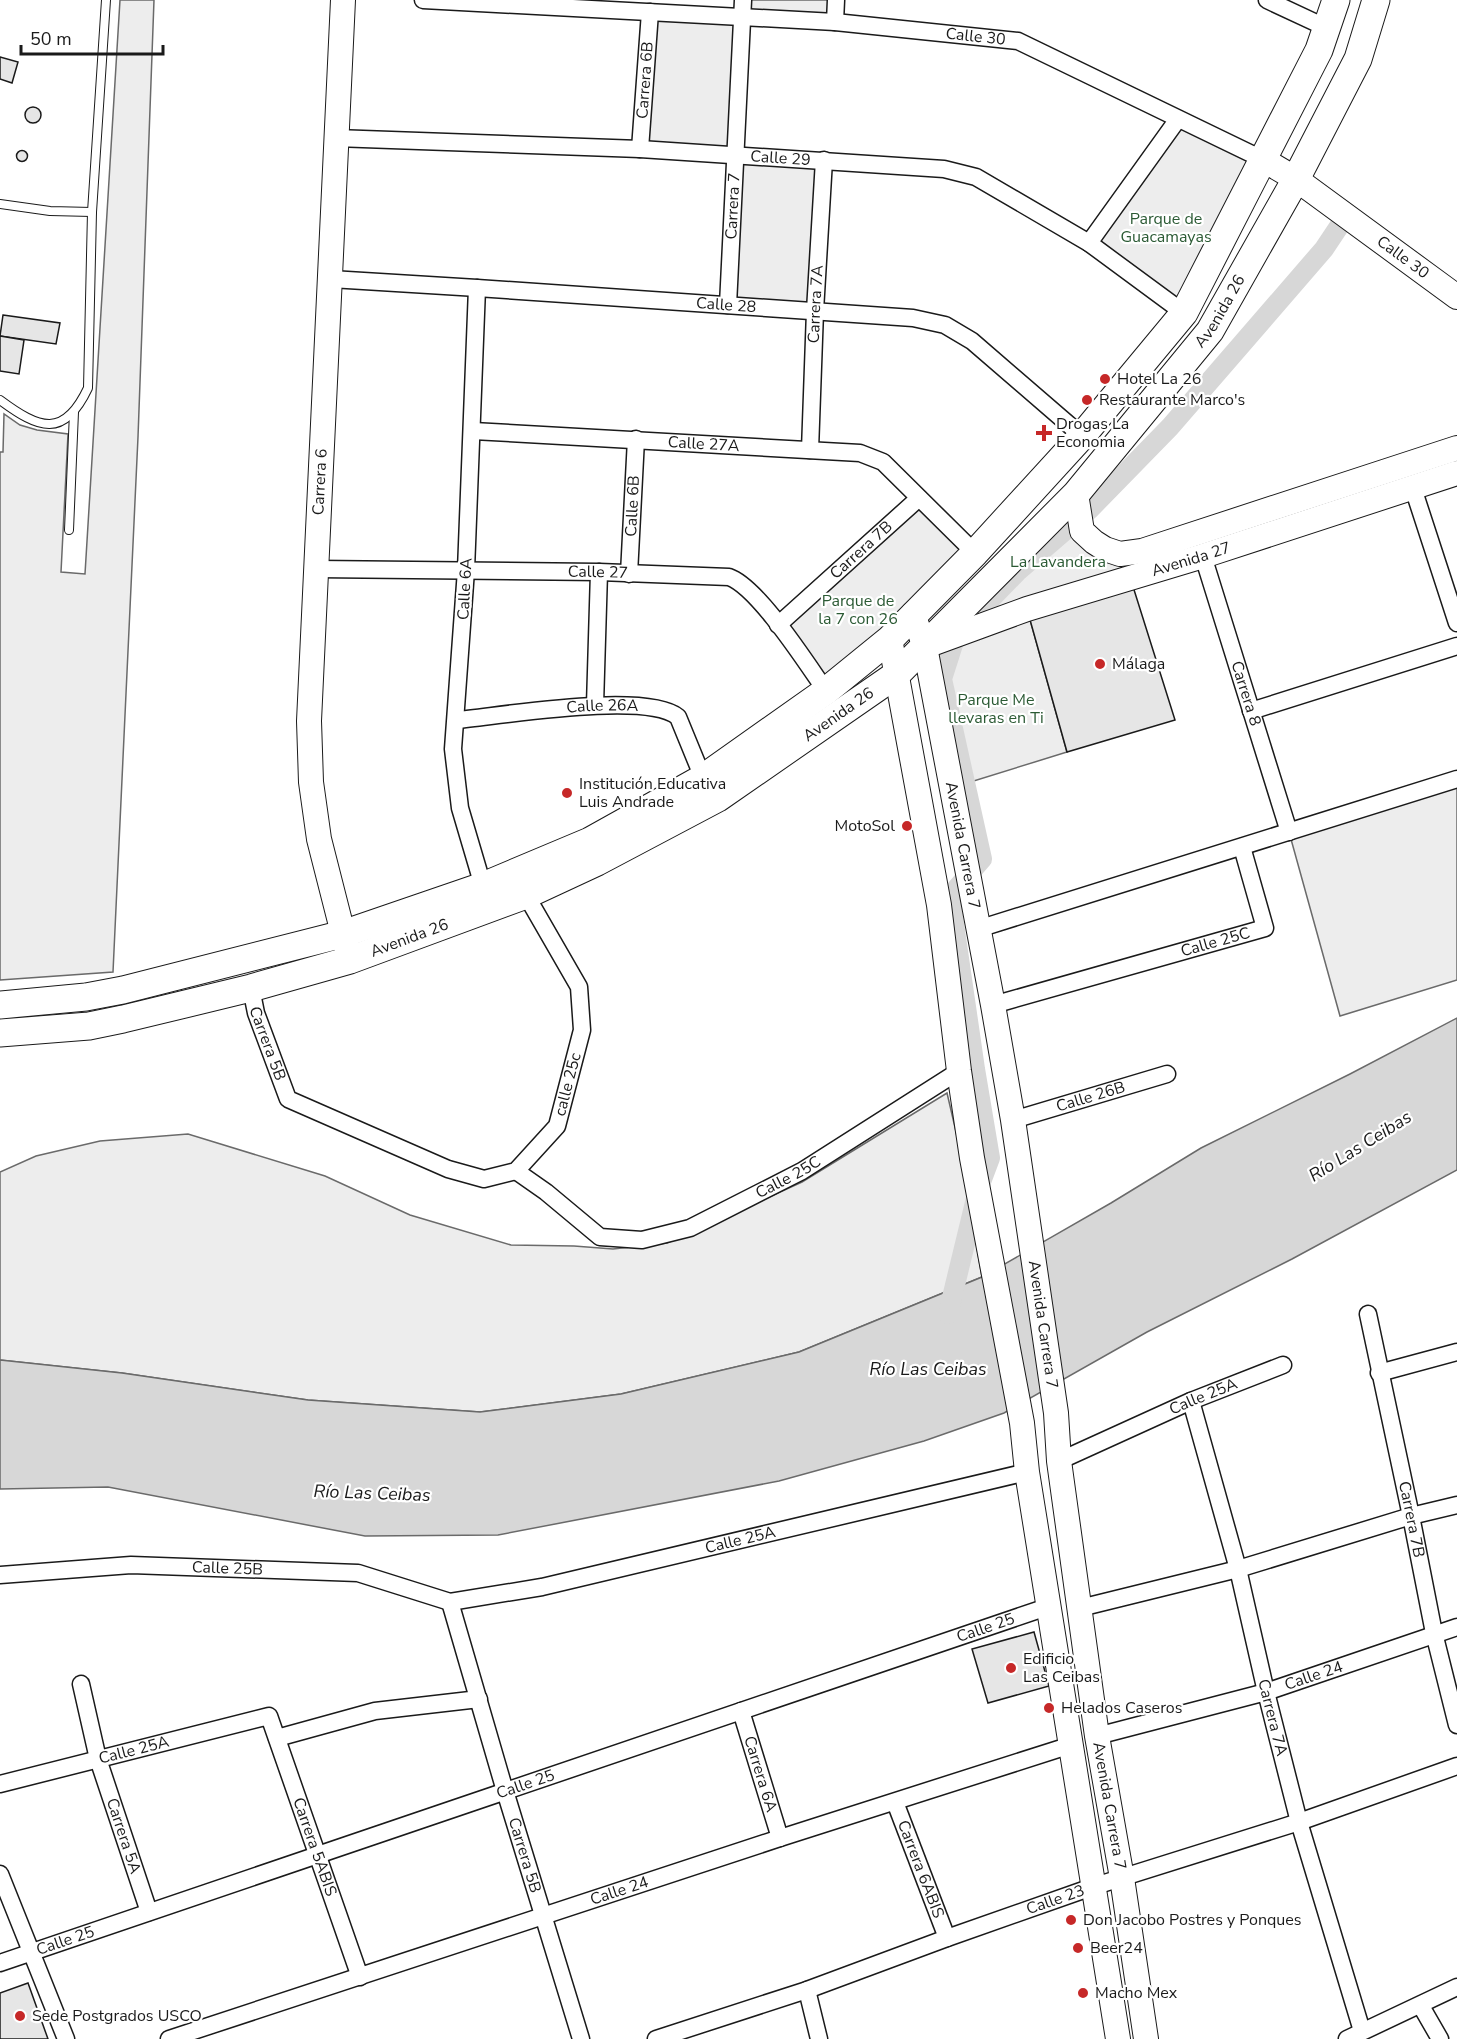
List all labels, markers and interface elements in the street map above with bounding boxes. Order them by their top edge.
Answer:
scale bar [21,18,164,56]
street label: Calle 30 [945,23,1007,51]
text: 50 m [30,27,72,51]
street label: Carrera 6B [631,41,659,120]
street label: Calle 29 [750,145,811,171]
street label: Carrera 7 [720,172,745,240]
park label: Parque de Guacamayas [1120,208,1212,248]
street label: Calle 30 [1372,231,1434,284]
street label: Carrera 7A [803,264,829,344]
street label: Avenida 26 [1189,271,1251,353]
street label: Calle 28 [695,292,757,318]
place label: Hotel La 26 [1117,368,1201,390]
marker: Hotel La 26 [1098,372,1112,386]
place label: Restaurante Marco's [1099,389,1245,411]
marker: Restaurante Marco's [1080,393,1094,407]
place label: Drogas La Economia [1056,413,1129,453]
marker: Drogas La Economia [1037,426,1051,440]
street label: Calle 27A [667,431,740,457]
street label: Carrera 6 [307,448,333,516]
street label: Calle 6B [620,475,645,537]
street label: Carrera 7B [825,516,897,584]
street label: Avenida 27 [1149,537,1234,582]
park label: La Lavandera [1010,551,1106,573]
street label: Calle 6A [452,557,478,621]
street label: Calle 27 [568,561,629,584]
park label: Parque de la 7 con 26 [818,590,898,630]
place label: Málaga [1112,653,1165,675]
marker: Málaga [1093,657,1107,671]
street label: Carrera 8 [1225,658,1266,729]
street label: Avenida 26 [799,682,878,747]
park label: Parque Me llevaras en Ti [948,689,1044,729]
street label: Calle 26A [565,694,639,719]
place label: Institución Educativa Luis Andrade [579,773,726,813]
street label: Avenida Carrera 7 [940,780,986,911]
marker: Institución Educativa Luis Andrade [560,786,574,800]
place label: MotoSol [835,815,895,837]
marker: MotoSol [900,819,914,833]
street label: Avenida 26 [367,914,452,963]
street label: Calle 25C [1178,922,1253,962]
street label: Carrera 5B [244,1005,291,1084]
street label: calle 25c [549,1050,587,1118]
street label: Calle 26B [1053,1076,1128,1118]
water label: Río Las Ceibas [1304,1105,1416,1187]
street label: Calle 25C [752,1151,825,1204]
street label: Avenida Carrera 7 [1023,1259,1063,1390]
water label: Río Las Ceibas [869,1357,987,1381]
street label: Calle 25A [1166,1373,1241,1421]
water label: Río Las Ceibas [313,1479,431,1507]
street label: Carrera 7B [1393,1479,1430,1560]
street label: Calle 25A [703,1521,778,1559]
street label: Calle 25B [192,1556,263,1581]
street label: Calle 25 [954,1608,1018,1648]
place label: Edificio Las Ceibas [1023,1648,1100,1688]
street label: Calle 24 [1282,1656,1346,1696]
marker: Edificio Las Ceibas [1004,1661,1018,1675]
street label: Carrera 7A [1252,1677,1293,1759]
place label: Helados Caseros [1061,1697,1182,1719]
marker: Helados Caseros [1042,1701,1056,1715]
street label: Calle 25A [96,1731,172,1770]
street label: Carrera 6A [738,1733,782,1815]
street label: Avenida Carrera 7 [1087,1740,1131,1871]
street label: Calle 25 [493,1764,558,1804]
street label: Carrera 5ABIS [287,1794,342,1899]
street label: Carrera 5A [101,1795,147,1877]
street label: Carrera 5B [503,1815,547,1896]
street label: Carrera 6ABIS [892,1817,949,1922]
street label: Calle 24 [587,1871,652,1911]
street label: Calle 23 [1023,1880,1087,1920]
place label: Don Jacobo Postres y Ponques [1083,1909,1302,1931]
marker: Don Jacobo Postres y Ponques [1064,1913,1078,1927]
street label: Calle 25 [33,1921,97,1961]
place label: Beer24 [1090,1937,1143,1959]
marker: Beer24 [1071,1941,1085,1955]
place label: Macho Mex [1095,1982,1178,2004]
marker: Macho Mex [1076,1986,1090,2000]
place label: Sede Postgrados USCO [32,2005,202,2027]
marker: Sede Postgrados USCO [13,2009,27,2023]

